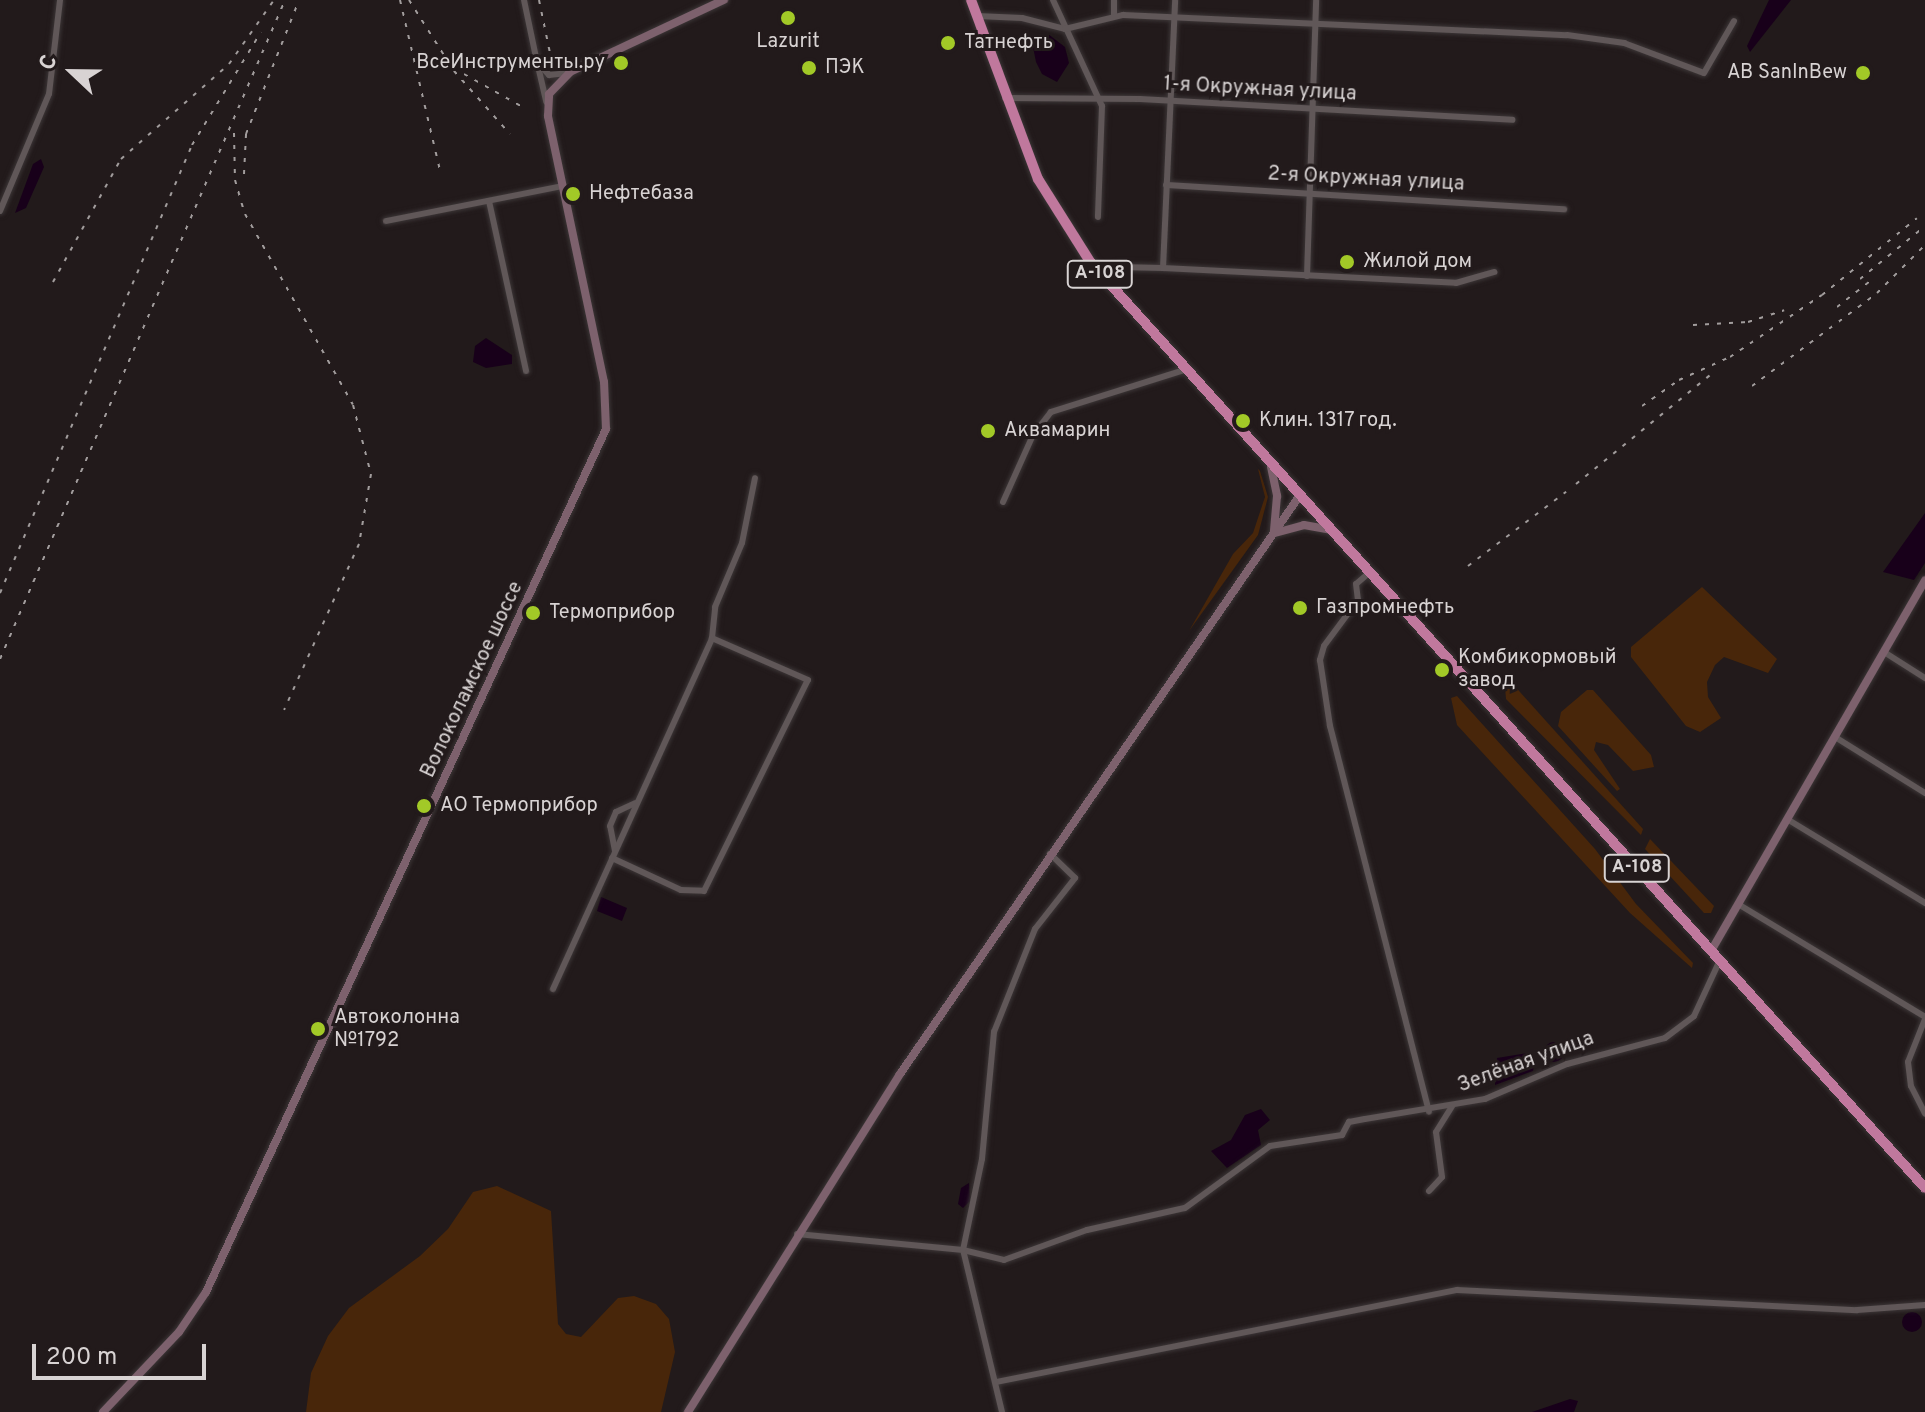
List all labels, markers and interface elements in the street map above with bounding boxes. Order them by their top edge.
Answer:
marker: Lazurit [779,9,797,27]
place label: Lazurit [756,30,820,54]
place label: Татнефть [964,31,1053,55]
north arrow [32,32,112,112]
marker: Татнефть [939,34,957,52]
text: С [34,51,64,74]
place label: ВсеИнструменты.ру [416,51,605,75]
marker: ВсеИнструменты.ру [612,54,630,72]
place label: ПЭК [825,56,865,80]
marker: ПЭК [800,59,818,77]
place label: AB SanInBew [1727,61,1847,85]
marker: AB SanInBew [1854,64,1872,82]
street label: 1-я Окружная улица [1163,73,1357,107]
street label: 2-я Окружная улица [1267,163,1465,197]
place label: Нефтебаза [589,182,694,206]
marker: Нефтебаза [564,185,582,203]
place label: Жилой дом [1363,250,1472,274]
marker: Жилой дом [1338,253,1356,271]
road number: А-108 [1066,260,1134,288]
place label: Клин. 1317 год. [1259,409,1398,433]
marker: Клин. 1317 год. [1234,412,1252,430]
place label: Аквамарин [1004,419,1110,443]
marker: Аквамарин [979,422,997,440]
street label: Волоколамское шоссе [417,578,529,782]
place label: Газпромнефть [1316,596,1454,620]
marker: Газпромнефть [1291,599,1309,617]
place label: Термоприбор [549,601,675,625]
marker: Термоприбор [524,604,542,622]
place label: Комбикормовый завод [1458,646,1616,693]
marker: Комбикормовый завод [1433,661,1451,679]
place label: АО Термоприбор [440,794,599,818]
marker: АО Термоприбор [415,797,433,815]
road number: А-108 [1603,854,1671,882]
place label: Автоколонна №1792 [334,1006,460,1053]
marker: Автоколонна №1792 [309,1020,327,1038]
street label: Зелёная улица [1455,1027,1597,1099]
scale bar [36,1328,210,1378]
text: 200 m [46,1343,117,1373]

